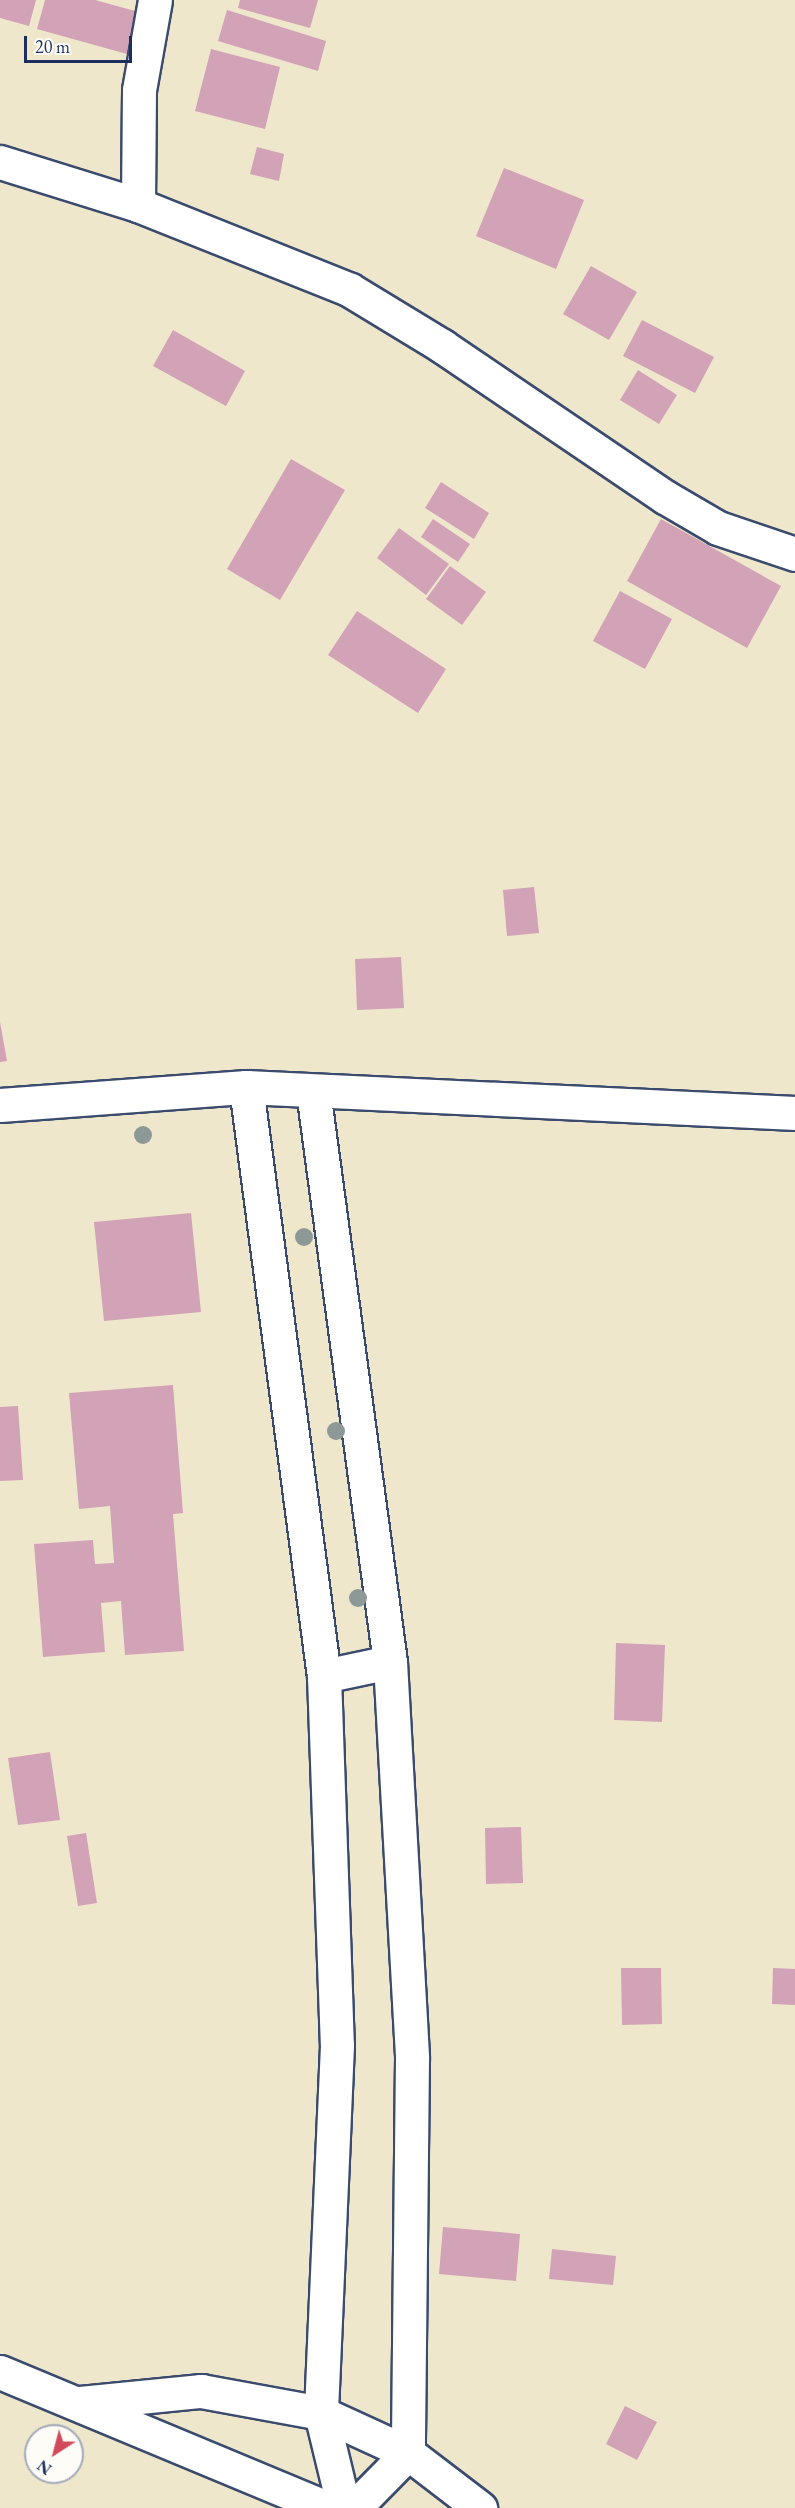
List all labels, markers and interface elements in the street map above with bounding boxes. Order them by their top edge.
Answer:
scale bar [27,24,135,62]
text: 20 m [35,35,70,58]
north arrow [24,2424,84,2484]
text: N [33,2455,56,2480]

